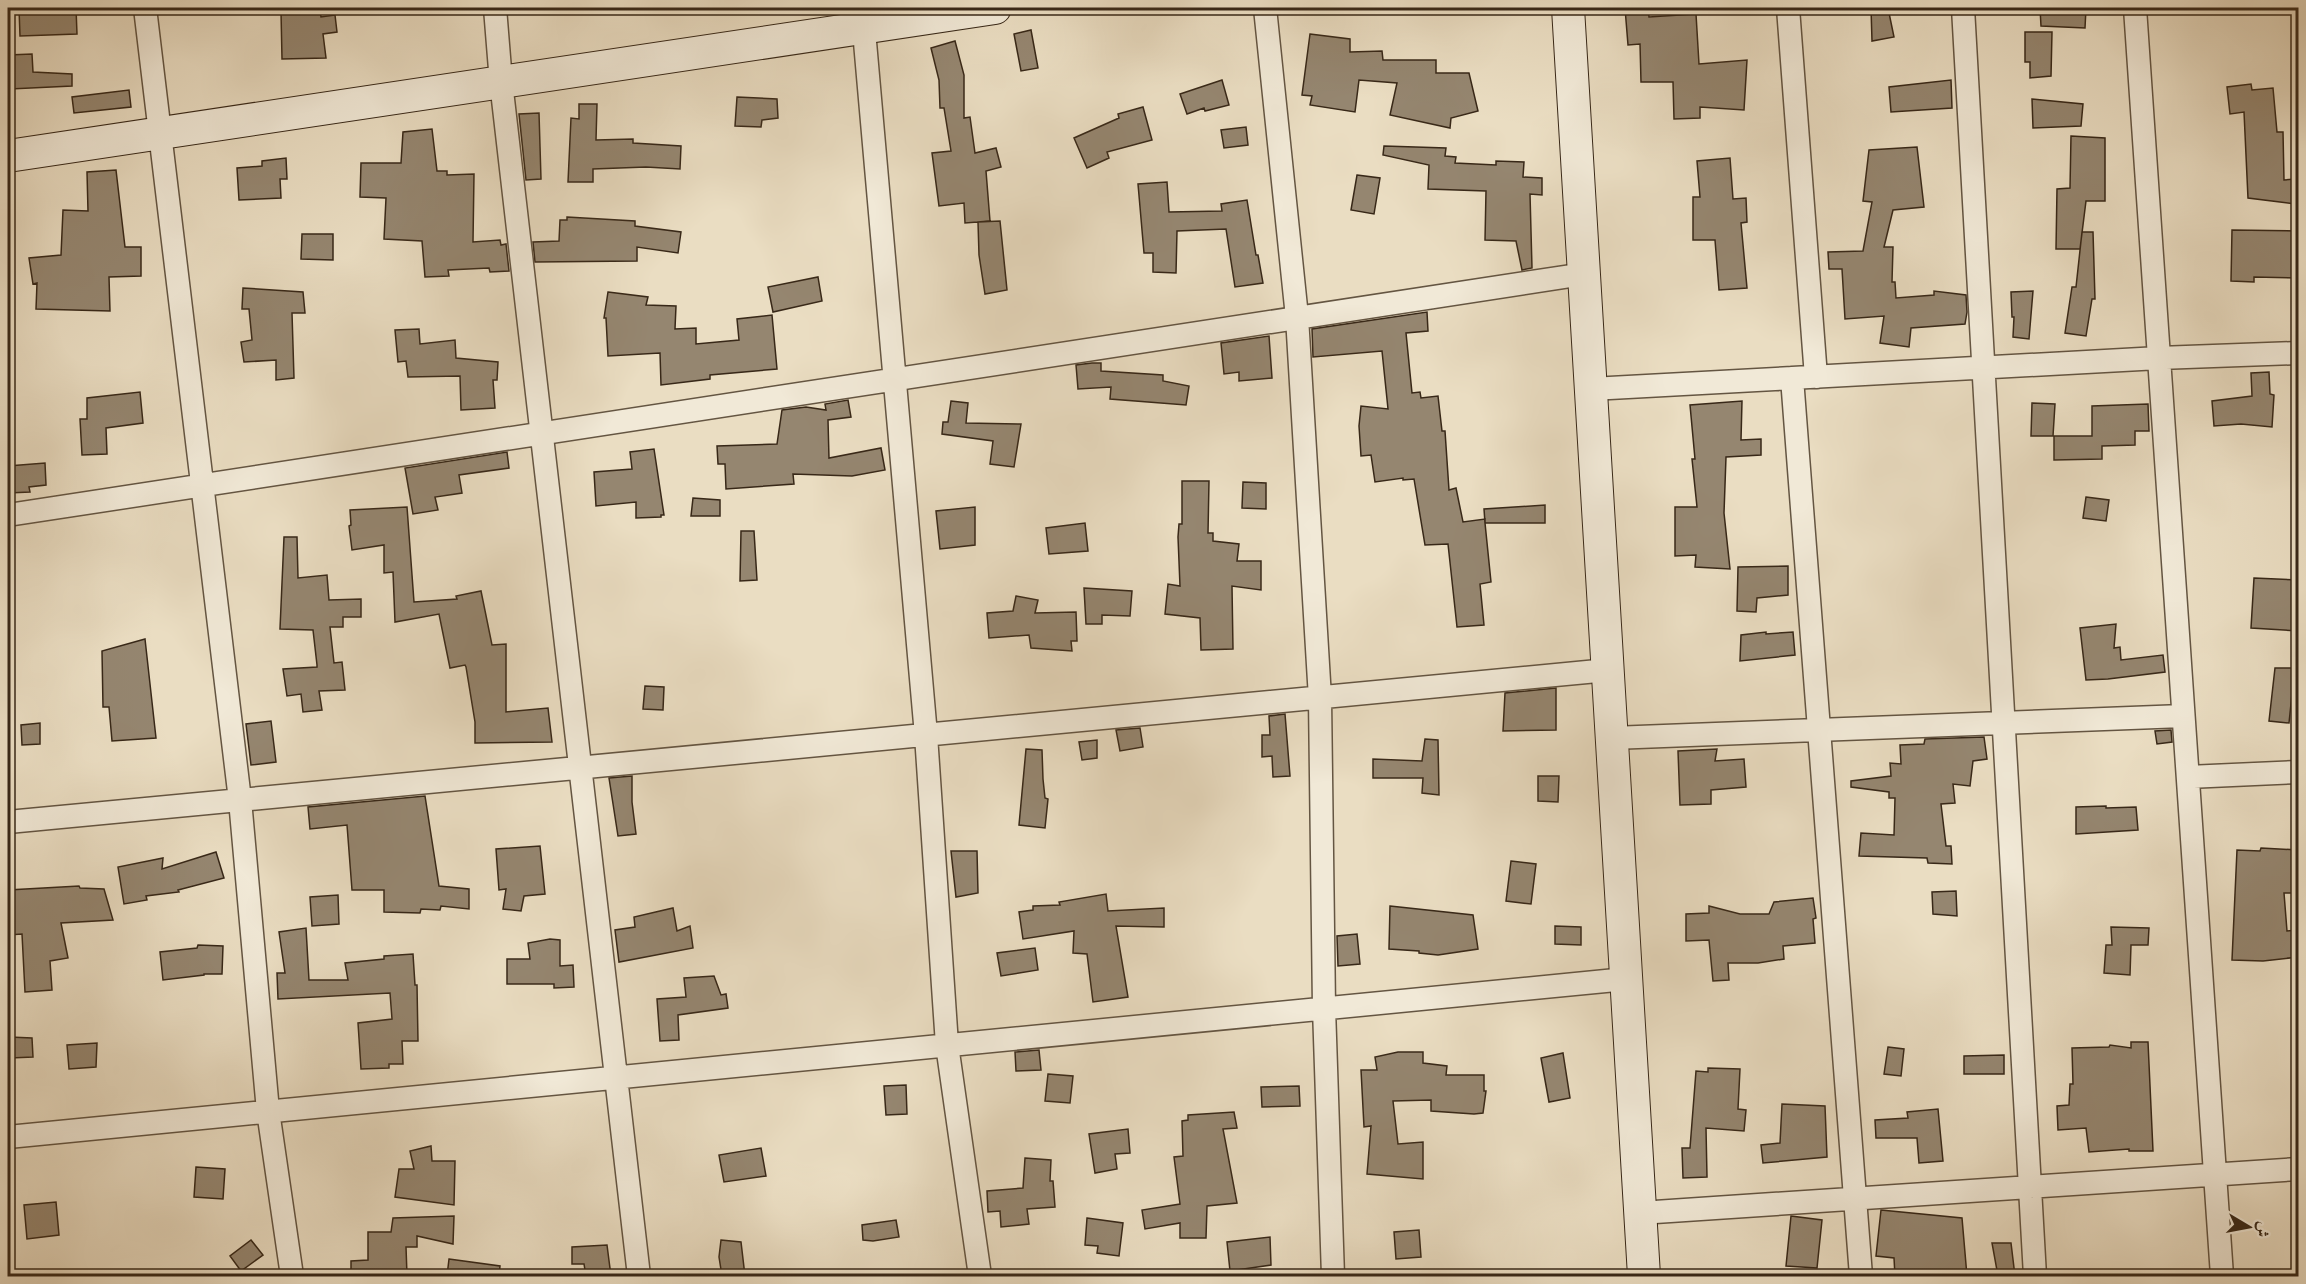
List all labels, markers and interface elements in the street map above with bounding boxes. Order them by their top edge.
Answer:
north arrow [2219,1197,2279,1257]
text: ش [2253,1220,2275,1239]

